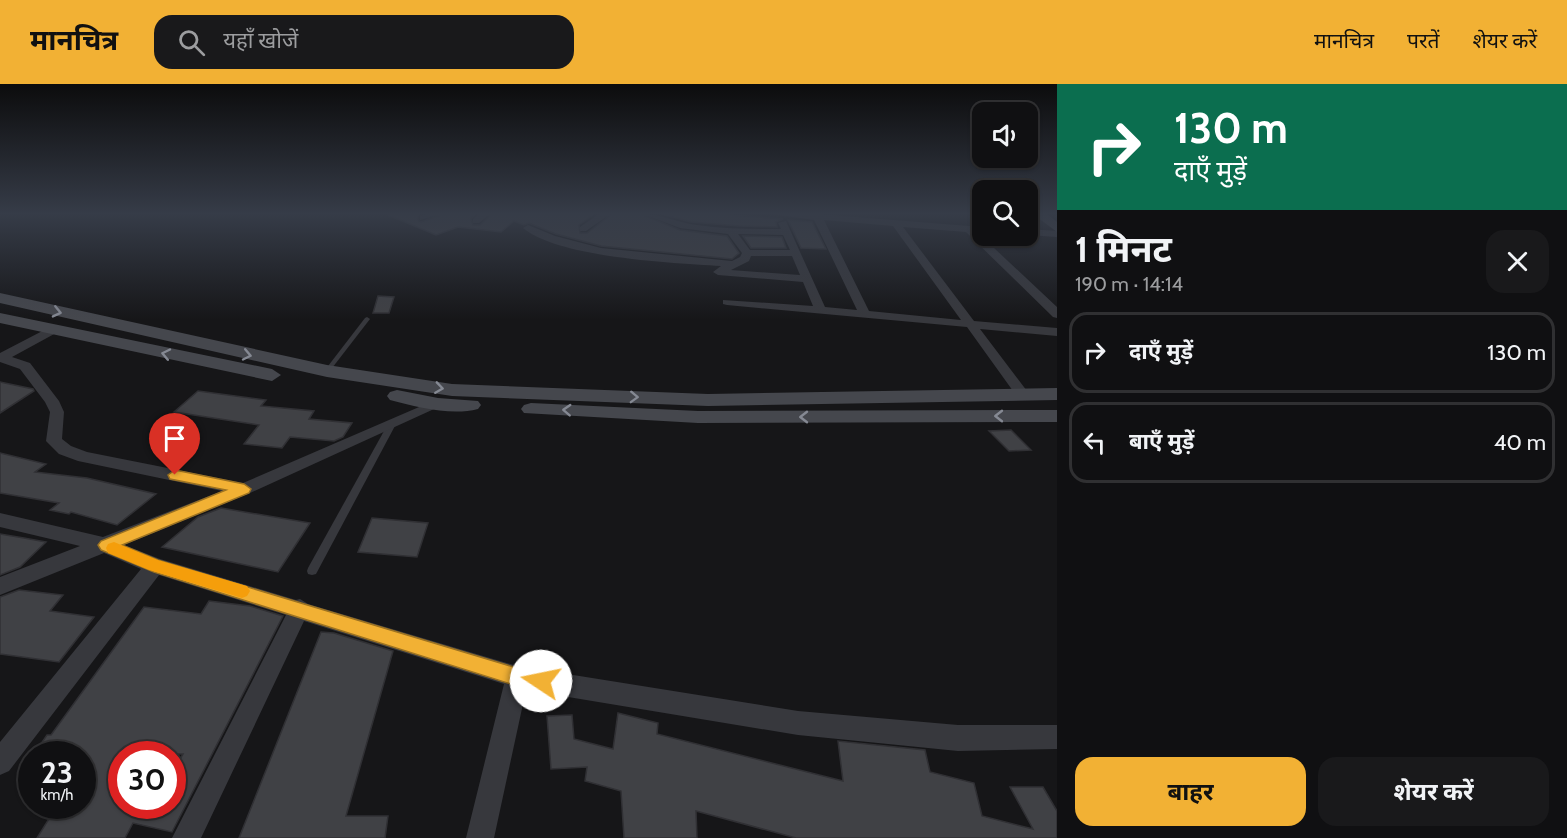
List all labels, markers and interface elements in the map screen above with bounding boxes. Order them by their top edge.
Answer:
search box [154,15,574,69]
text: मानचित्र [30,23,118,57]
icon: search [175,26,208,59]
text: यहाँ खोजें [223,27,298,54]
text: मानचित्र [1314,28,1374,53]
text: परतें [1407,28,1440,53]
text: शेयर करें [1473,28,1537,53]
map controls [972,102,1038,246]
button: sound [972,102,1038,168]
text: 130 m [1174,102,1288,154]
icon: right [1075,108,1153,186]
text: दाएँ मुड़ें [1174,154,1247,187]
button: search [972,180,1038,246]
text: 1 मिनट [1075,227,1172,271]
button: close [1486,230,1549,293]
text: 190 m · 14:14 [1075,272,1183,296]
one-way arrow [52,304,62,317]
icon: right [1078,336,1111,369]
text: दाएँ मुड़ें [1129,338,1193,365]
text: 130 m [1487,339,1546,366]
one-way arrow [242,347,252,360]
one-way arrow [162,348,172,361]
one-way arrow [435,381,444,393]
one-way arrow [629,391,638,404]
one-way arrow [562,404,571,417]
one-way arrow [994,410,1003,422]
one-way arrow [799,411,808,423]
pin [149,413,200,475]
icon: arrive [158,422,191,455]
icon: left [1078,426,1111,459]
text: बाएँ मुड़ें [1129,428,1194,455]
text: 40 m [1494,429,1546,456]
position arrow [509,649,573,713]
speed limit sign: 30 [108,741,186,819]
text: 23 [41,754,73,791]
button: बाहर [1075,757,1306,826]
button: शेयर करें [1318,757,1549,826]
text: km/h [41,786,73,804]

